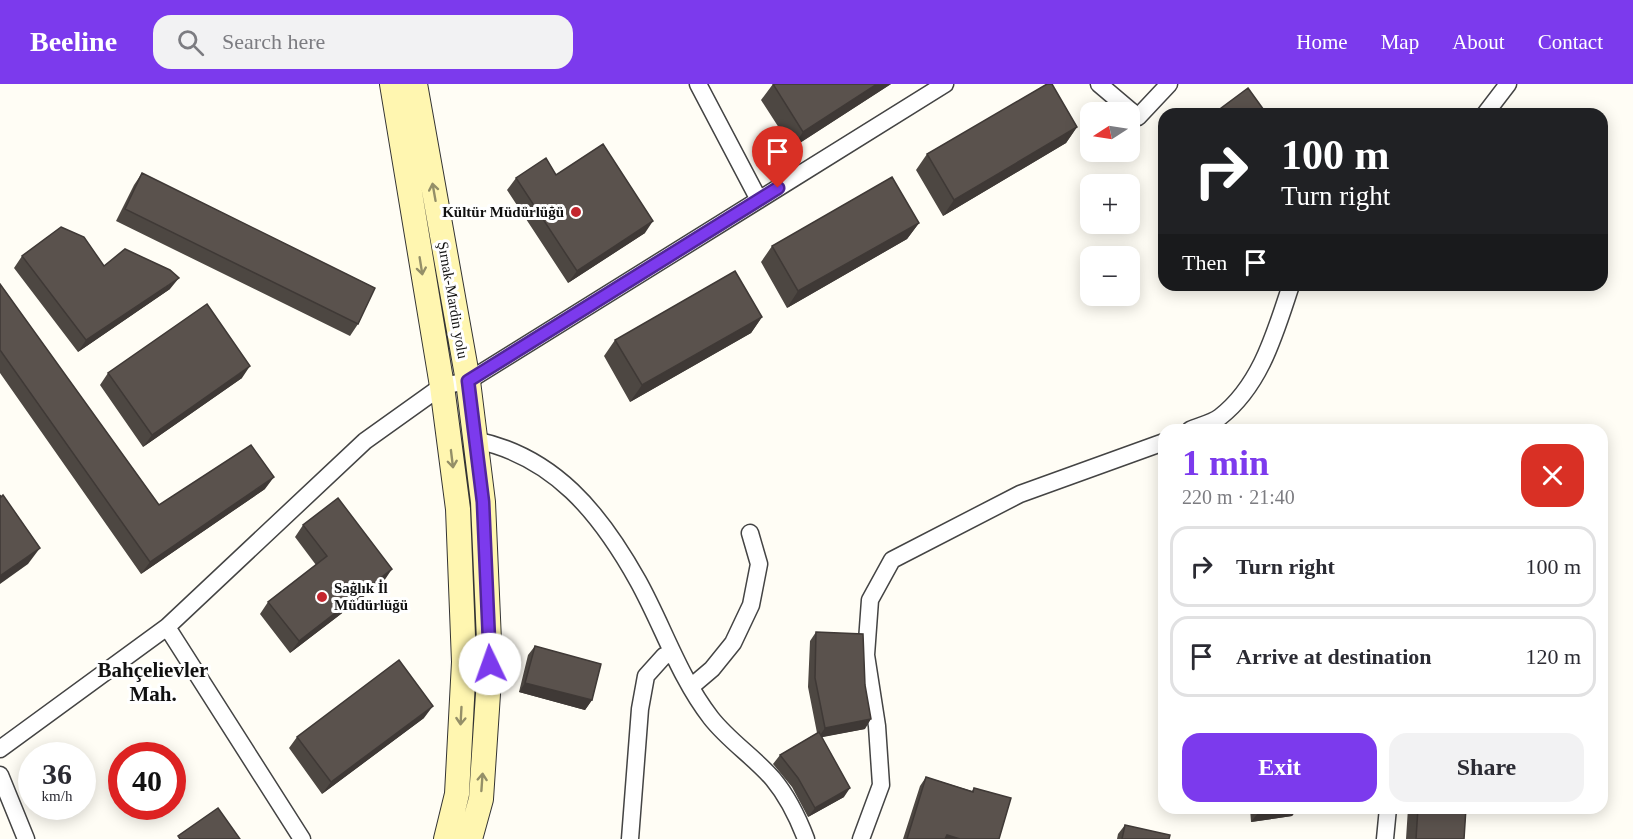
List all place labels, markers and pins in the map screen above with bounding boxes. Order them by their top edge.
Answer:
pin [752,126,803,188]
place label: Kültür Müdürlüğü [442,204,564,220]
marker: Kültür Müdürlüğü [569,205,583,219]
place label: Sağlık İl Müdürlüğü [334,580,408,613]
marker: Sağlık İl Müdürlüğü [315,590,329,604]

